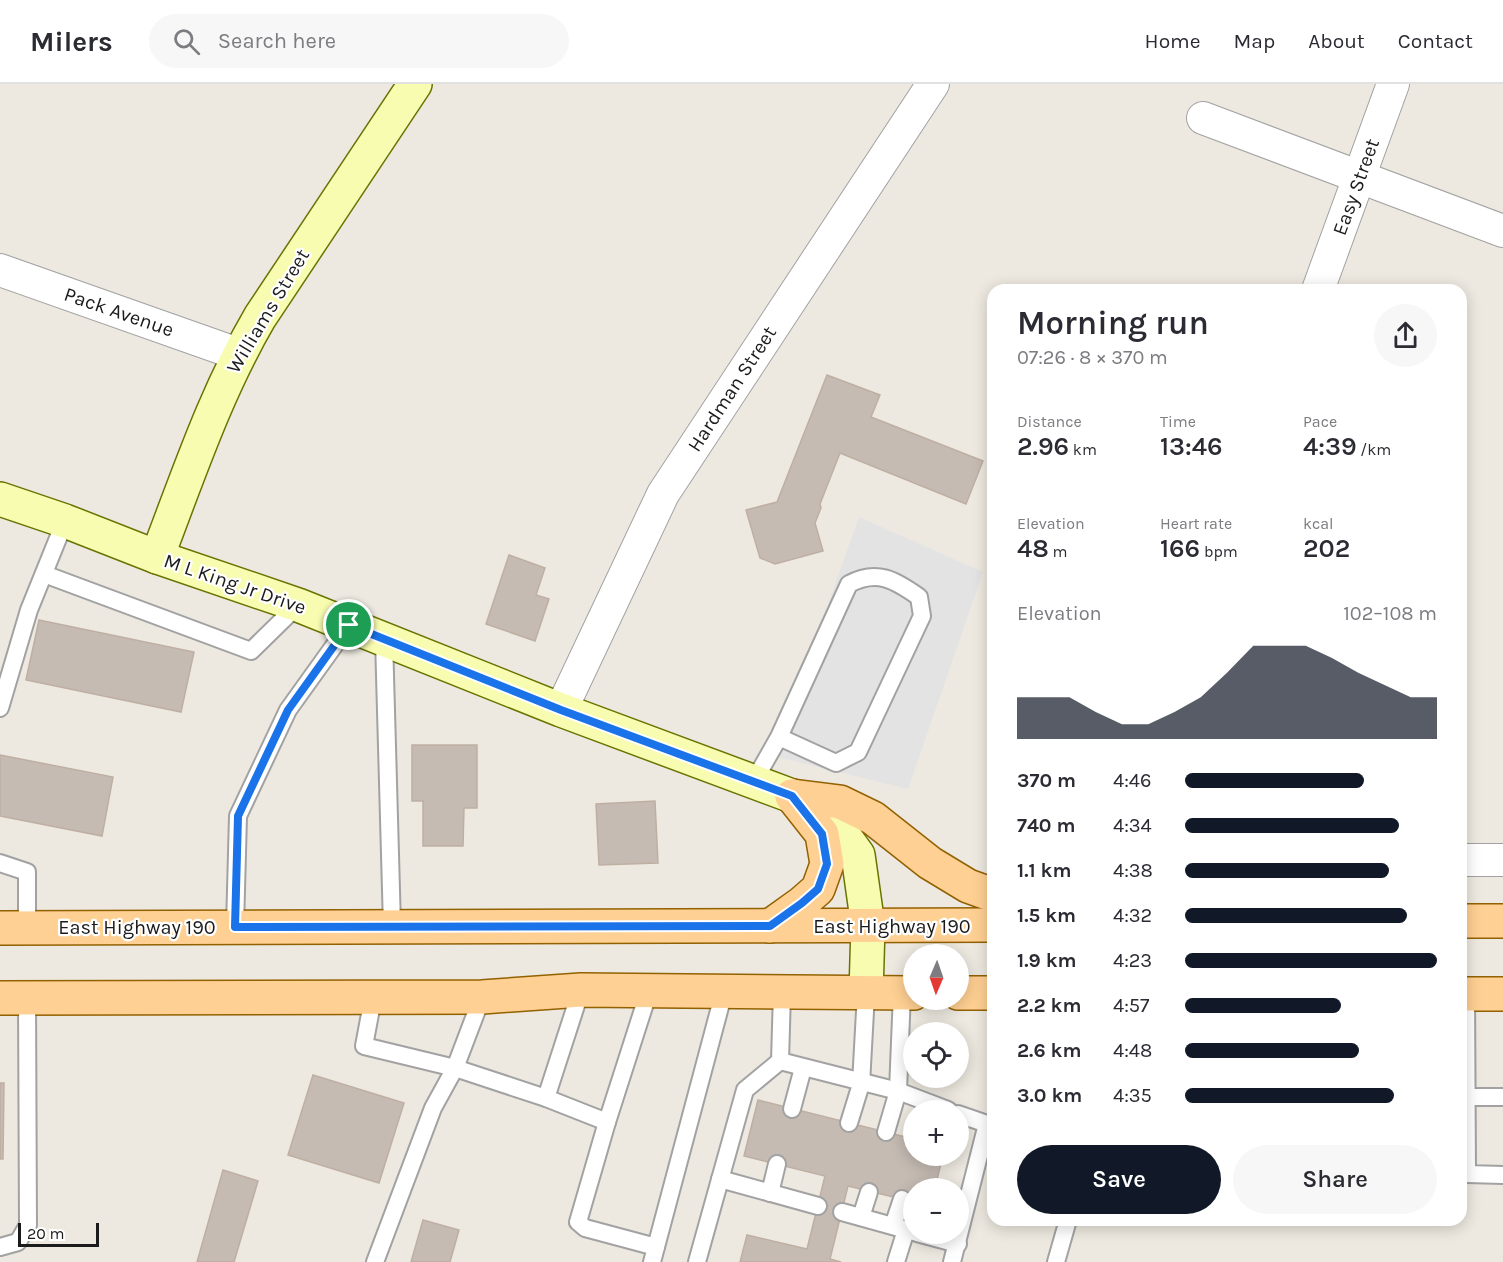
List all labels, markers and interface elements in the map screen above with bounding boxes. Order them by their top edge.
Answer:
search box [149,14,569,68]
text: Milers [30,25,113,58]
icon: search [170,25,203,58]
text: Search here [218,28,336,54]
text: Home [1145,29,1201,53]
text: Map [1234,29,1275,53]
text: About [1308,29,1365,53]
text: Contact [1398,29,1473,53]
street label: Easy Street [1328,135,1384,239]
street label: Williams Street [222,244,314,377]
street label: Pack Avenue [61,283,177,341]
text: Morning run [1017,304,1209,342]
button: share [1374,304,1437,367]
street label: Hardman Street [683,322,781,456]
text: 07:26 · 8 × 370 m [1017,346,1168,369]
text: Distance [1017,412,1082,431]
text: Time [1160,412,1196,431]
text: Pace [1303,412,1337,431]
text: 2.96 [1017,431,1069,462]
text: 13:46 [1160,431,1223,462]
text: 4:39 [1303,431,1357,462]
text: km [1069,440,1097,459]
text: /km [1357,440,1391,459]
text: Elevation [1017,514,1085,533]
text: Heart rate [1160,514,1232,533]
text: kcal [1303,514,1334,533]
text: 48 [1017,533,1049,564]
text: 166 [1160,533,1200,564]
text: 202 [1303,533,1350,564]
text: m [1049,542,1068,561]
text: bpm [1200,542,1238,561]
street label: M L King Jr Drive [161,549,309,619]
pin [323,599,374,650]
text: Elevation [1017,602,1102,625]
text: 102–108 m [1343,602,1437,625]
icon: arrive [332,608,365,641]
text: 370 m [1017,769,1076,792]
text: 4:46 [1113,769,1151,792]
text: 740 m [1017,814,1076,837]
text: 4:34 [1113,814,1152,837]
text: 1.1 km [1017,859,1071,882]
text: 4:38 [1113,859,1153,882]
text: 1.5 km [1017,904,1076,927]
text: 4:32 [1113,904,1152,927]
street label: East Highway 190 [813,915,971,938]
street label: East Highway 190 [58,916,216,939]
north arrow [903,944,969,1010]
map controls [903,944,969,1244]
text: 1.9 km [1017,949,1077,972]
text: 4:23 [1113,949,1152,972]
text: 2.2 km [1017,994,1081,1017]
text: 4:57 [1113,994,1149,1017]
button: locate [903,1022,969,1088]
text: 2.6 km [1017,1039,1081,1062]
text: 4:48 [1113,1039,1152,1062]
text: 3.0 km [1017,1084,1082,1107]
text: 4:35 [1113,1084,1152,1107]
button: + [903,1100,969,1166]
button: Save [1017,1145,1221,1214]
button: Share [1233,1145,1437,1214]
button: − [903,1178,969,1244]
scale bar [18,1220,99,1248]
text: 20 m [27,1224,65,1243]

